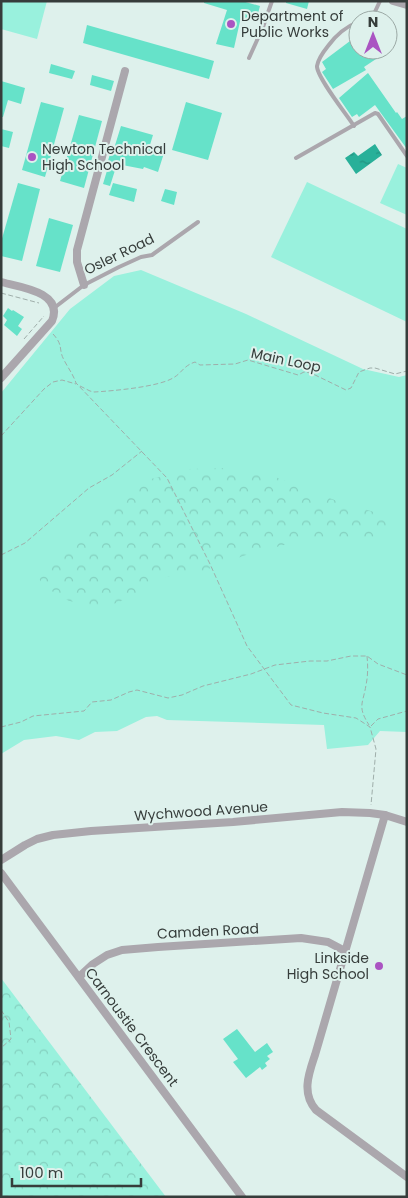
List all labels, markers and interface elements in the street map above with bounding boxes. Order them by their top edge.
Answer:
place label: Department of Public Works [241,6,344,42]
north arrow [348,10,398,60]
text: N [368,12,378,32]
marker: Department of Public Works [225,18,237,30]
place label: Newton Technical High School [42,139,166,175]
marker: Newton Technical High School [26,151,38,163]
street label: Osler Road [81,228,157,280]
street label: Main Loop [249,343,323,377]
street label: Wychwood Avenue [133,796,269,826]
street label: Camden Road [157,918,259,944]
place label: Linkside High School [287,948,369,984]
marker: Linkside High School [373,960,385,972]
street label: Carnoustie Crescent [81,964,183,1090]
scale bar [12,1156,141,1188]
text: 100 m [20,1162,63,1183]

